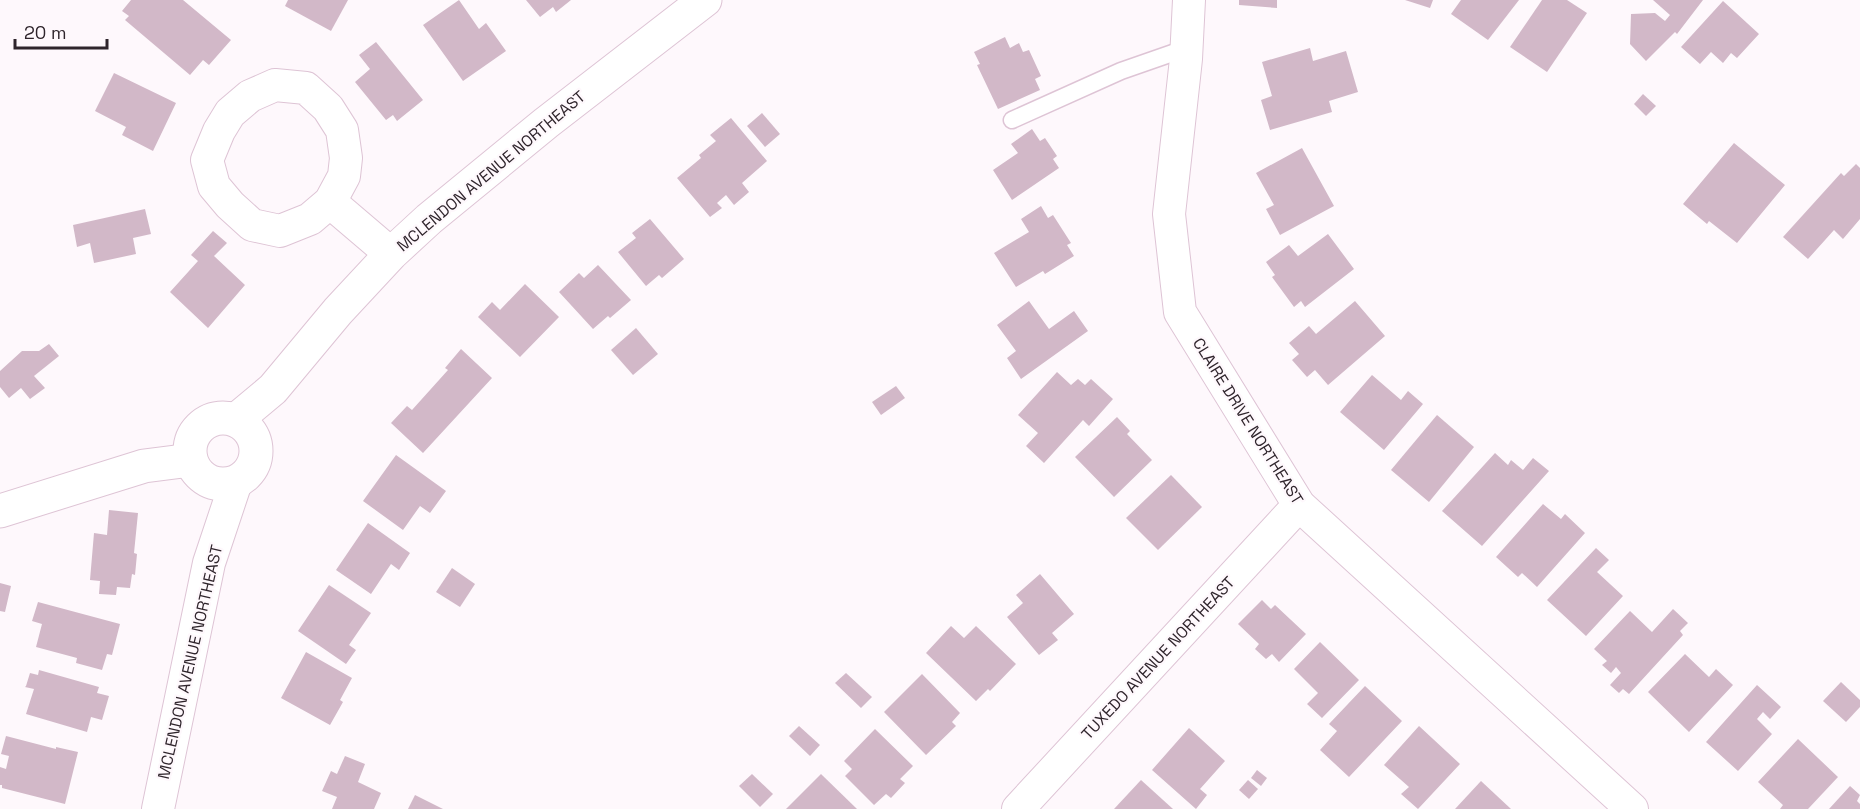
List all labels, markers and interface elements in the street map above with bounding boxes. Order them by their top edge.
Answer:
scale bar [15,12,106,50]
text: 20 m [24,21,67,44]
street label: MCLENDON AVENUE NORTHEAST [392,86,590,256]
street label: CLAIRE DRIVE NORTHEAST [1188,334,1308,508]
street label: MCLENDON AVENUE NORTHEAST [153,543,227,781]
street label: TUXEDO AVENUE NORTHEAST [1077,572,1239,744]

